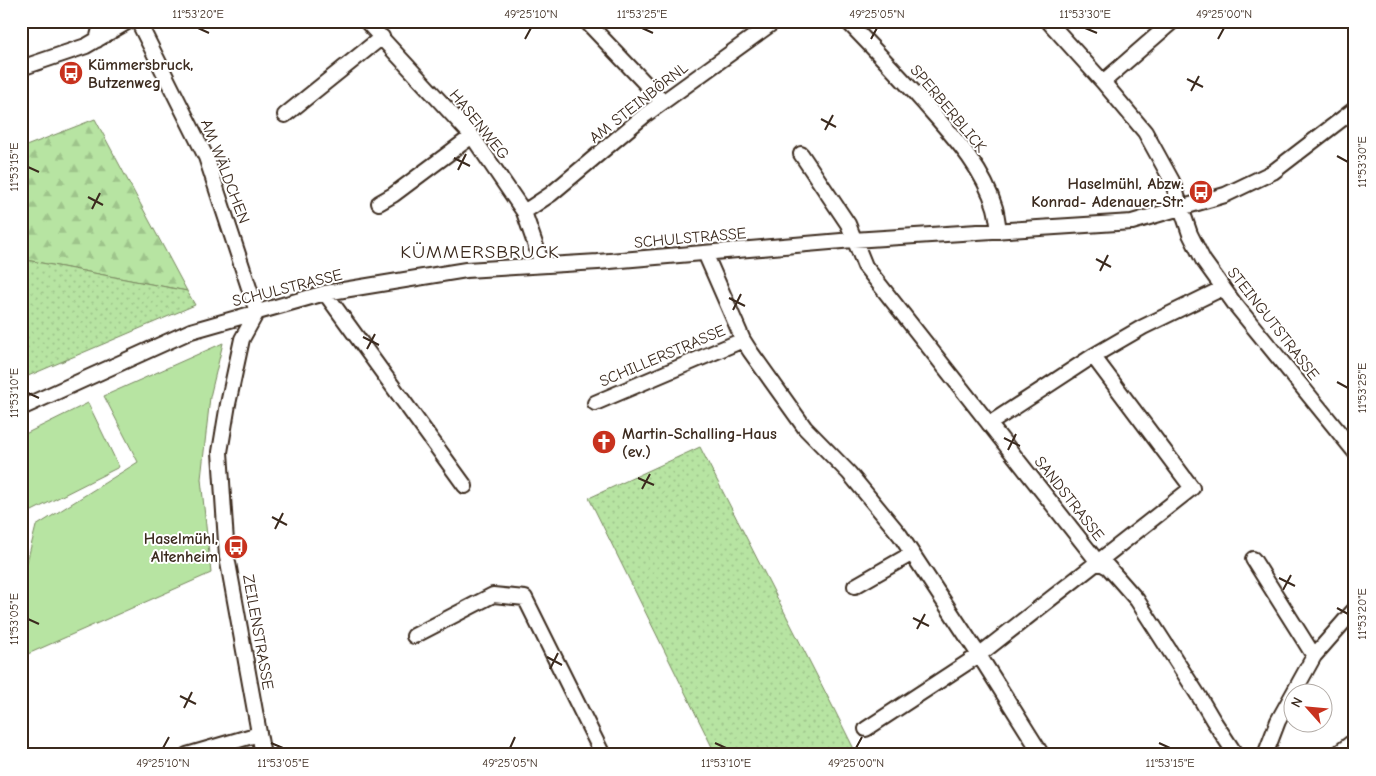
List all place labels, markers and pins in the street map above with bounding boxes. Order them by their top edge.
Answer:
place label: Kümmersbruck, Butzenweg [88,56,193,92]
bus stop icon: Kümmersbruck, Butzenweg [58,60,84,86]
place label: Haselmühl, Abzw. Konrad- Adenauer-Str. [1031,175,1184,211]
bus stop icon: Haselmühl, Abzw. Konrad- Adenauer-Str. [1188,179,1214,205]
place label: Martin-Schalling-Haus (ev.) [622,425,777,461]
church icon: Martin-Schalling-Haus (ev.) [591,429,617,455]
place label: Haselmühl, Altenheim [144,530,218,566]
bus stop icon: Haselmühl, Altenheim [223,534,249,560]

